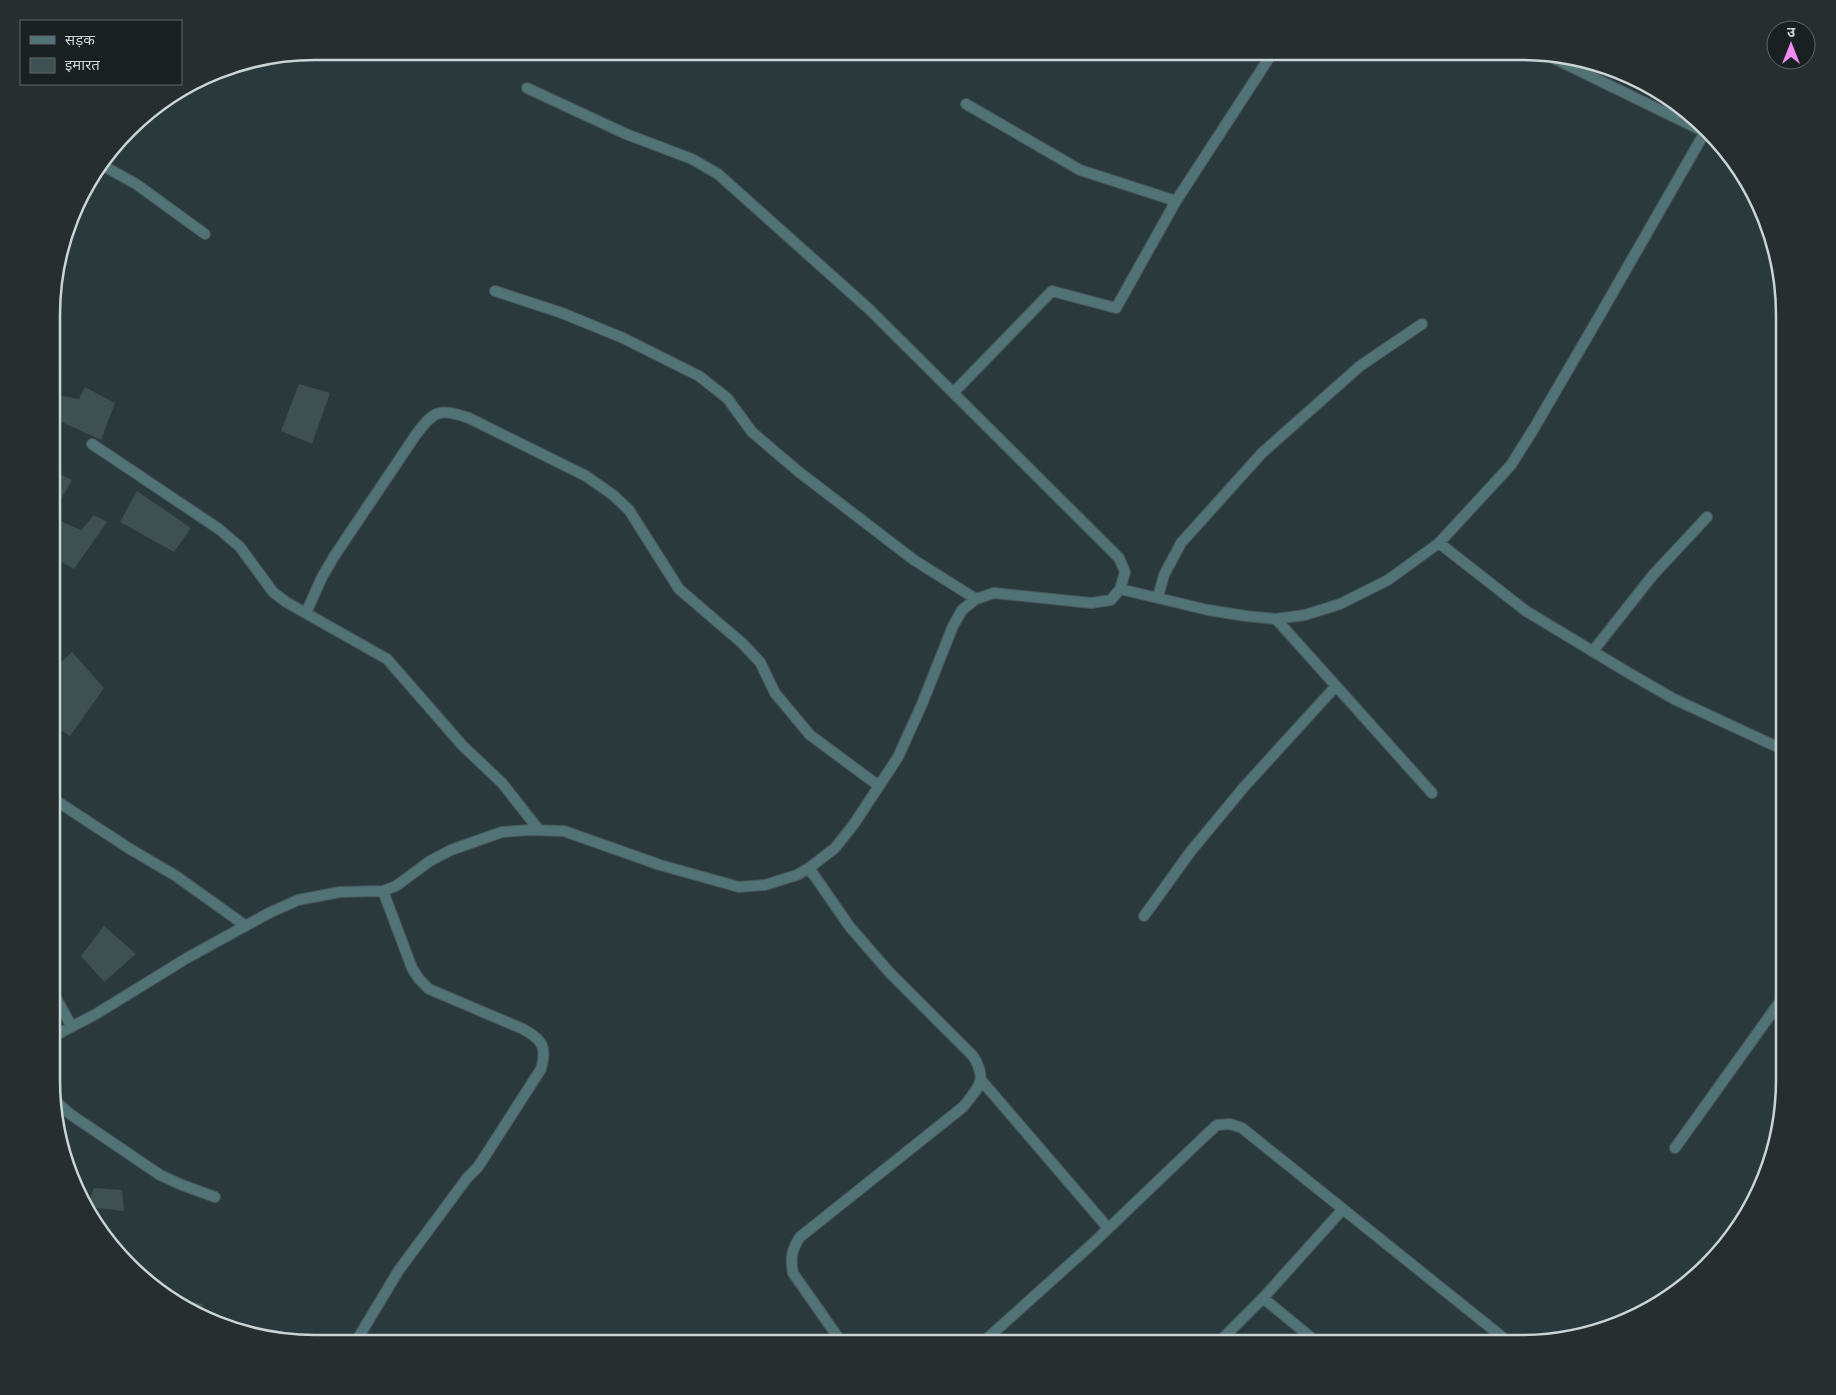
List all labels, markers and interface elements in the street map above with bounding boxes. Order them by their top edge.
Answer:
legend [20,20,182,85]
north arrow [1766,20,1816,70]
text: उ [1787,23,1796,41]
text: सड़क [65,29,95,50]
text: इमारत [65,54,100,75]

